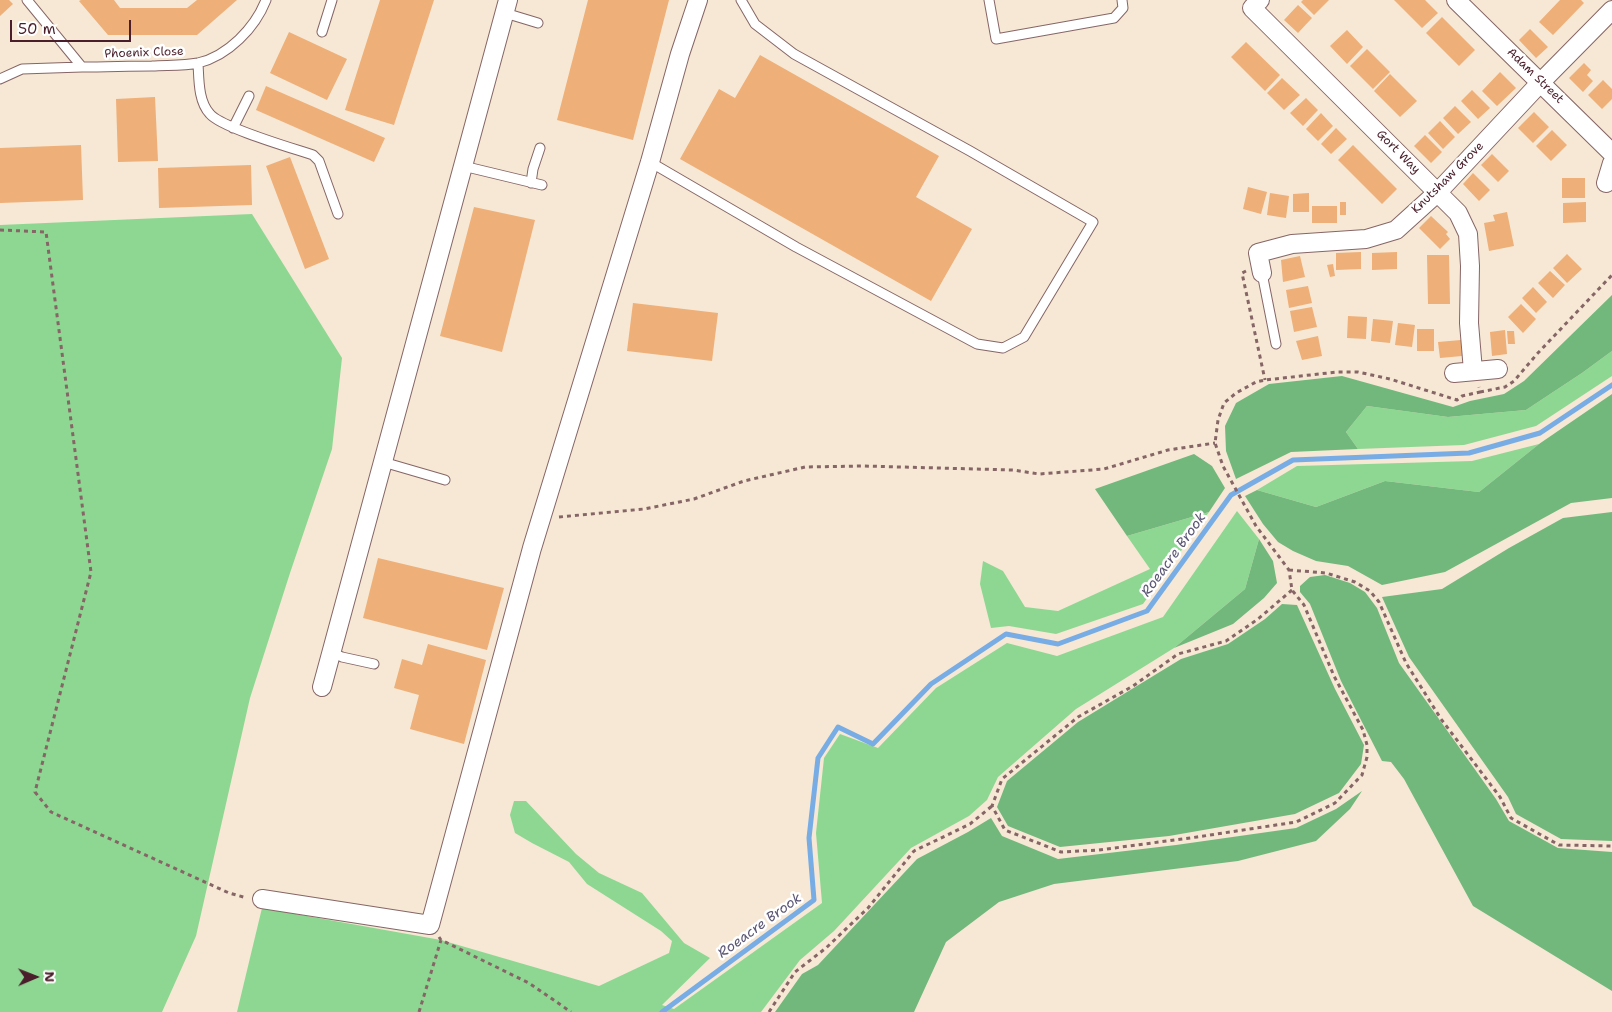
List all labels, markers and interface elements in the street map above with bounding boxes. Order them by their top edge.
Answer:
scale bar [12,10,134,42]
text: 50 m [18,19,56,39]
street label: Phoenix Close [104,44,184,62]
street label: Adam Street [1504,45,1566,107]
street label: Gort Way [1373,127,1423,177]
street label: Knutshaw Grove [1409,139,1487,217]
water label: Roeacre Brook [1138,510,1210,600]
water label: Roeacre Brook [715,890,805,962]
north arrow [10,952,60,1002]
text: N [41,971,59,982]

